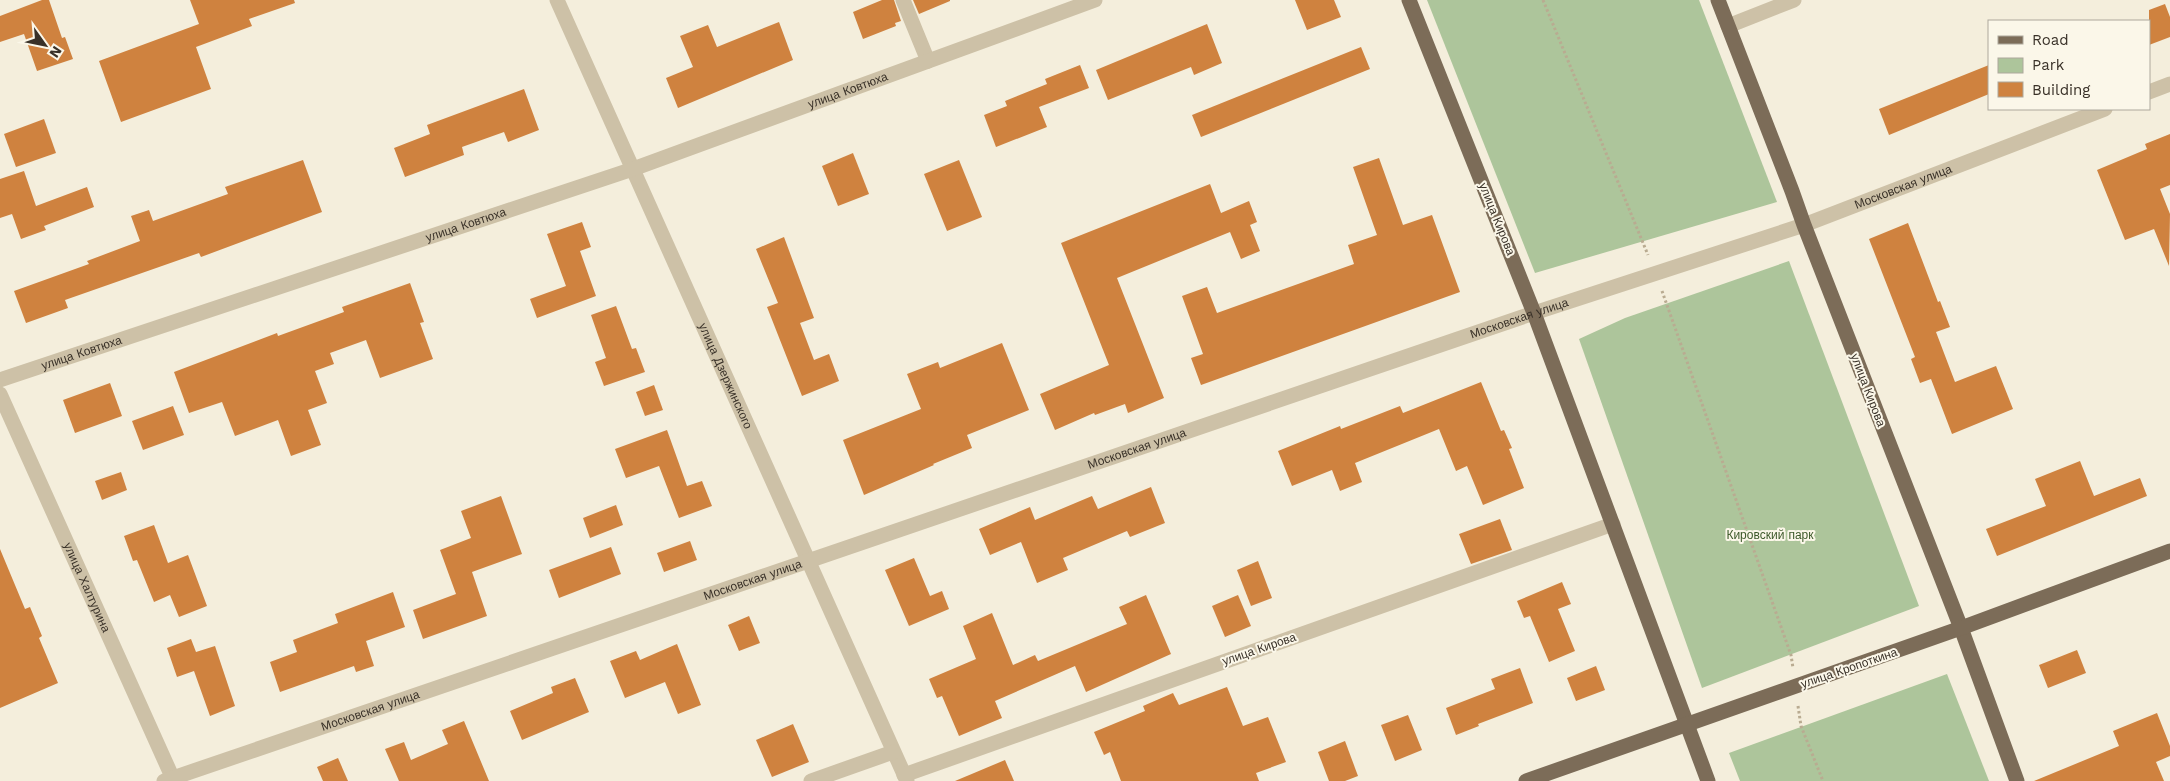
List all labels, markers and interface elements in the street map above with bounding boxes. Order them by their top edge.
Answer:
north arrow [20,20,70,70]
legend [1988,20,2150,110]
text: Road [2032,31,2069,49]
text: N [46,43,65,61]
text: Park [2032,56,2065,74]
street label: улица Ковтюха [806,69,890,111]
text: Building [2032,81,2090,99]
street label: Московская улица [1853,162,1954,212]
street label: улица Кирова [1476,181,1518,258]
street label: улица Ковтюха [424,205,508,245]
street label: Московская улица [1468,295,1570,341]
street label: улица Дзержинского [696,321,755,431]
street label: улица Ковтюха [40,333,124,373]
street label: улица Кирова [1848,352,1888,429]
street label: Московская улица [1086,425,1188,472]
park label: Кировский парк [1726,528,1814,542]
street label: улица Халтурина [61,540,113,635]
street label: Московская улица [702,557,804,603]
street label: улица Кирова [1220,630,1298,668]
street label: улица Кропоткина [1799,645,1899,691]
street label: Московская улица [319,687,422,734]

